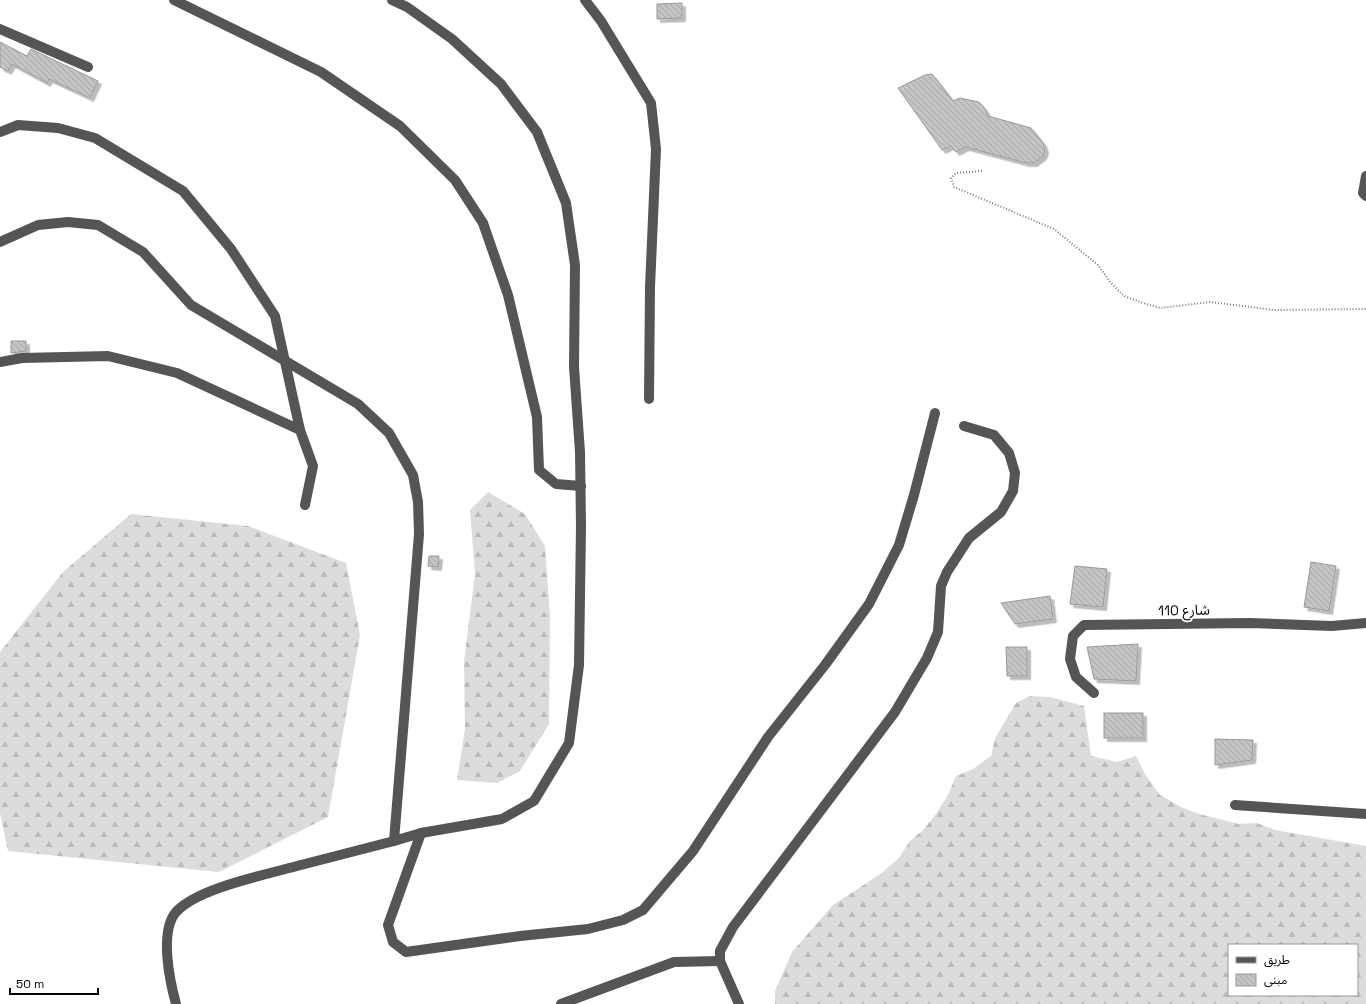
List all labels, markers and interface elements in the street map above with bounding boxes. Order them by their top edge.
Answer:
street label: شارع 110 [1158,601,1210,621]
legend [1228,944,1358,996]
text: طريق [1264,952,1290,968]
scale bar [10,970,98,996]
text: مبنى [1264,972,1287,988]
text: 50 m [16,976,44,992]

